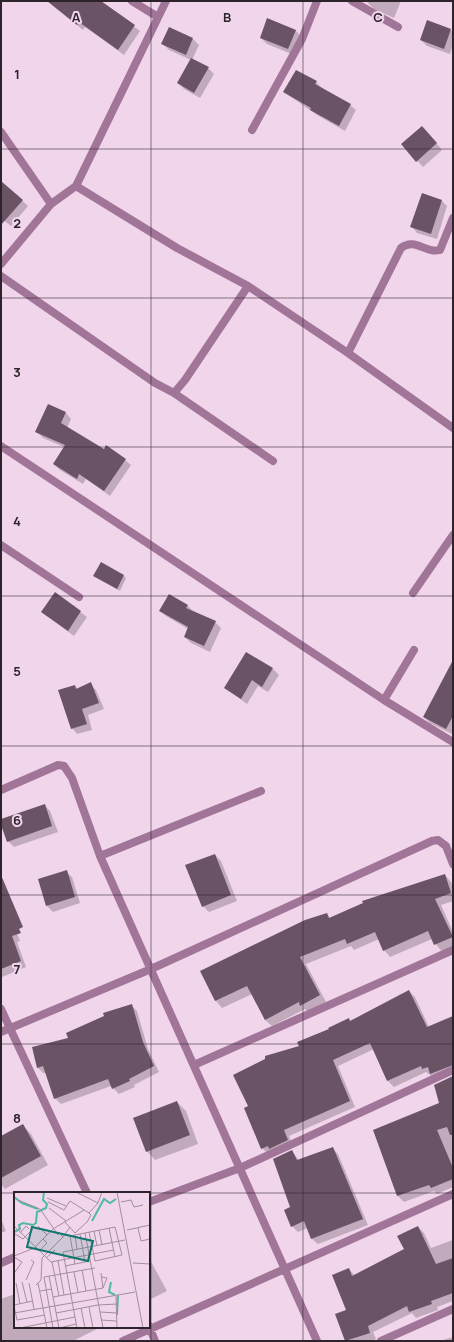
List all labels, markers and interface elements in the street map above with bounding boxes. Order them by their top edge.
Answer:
text: A [72,8,81,26]
text: B [223,8,231,26]
text: C [373,8,383,26]
text: 1 [14,65,20,83]
text: 2 [13,214,21,232]
text: 3 [13,363,21,381]
text: 4 [13,512,21,530]
text: 5 [13,662,21,680]
text: 6 [13,811,21,829]
text: 7 [14,960,21,978]
text: 8 [13,1109,21,1127]
inset map [14,1192,150,1328]

